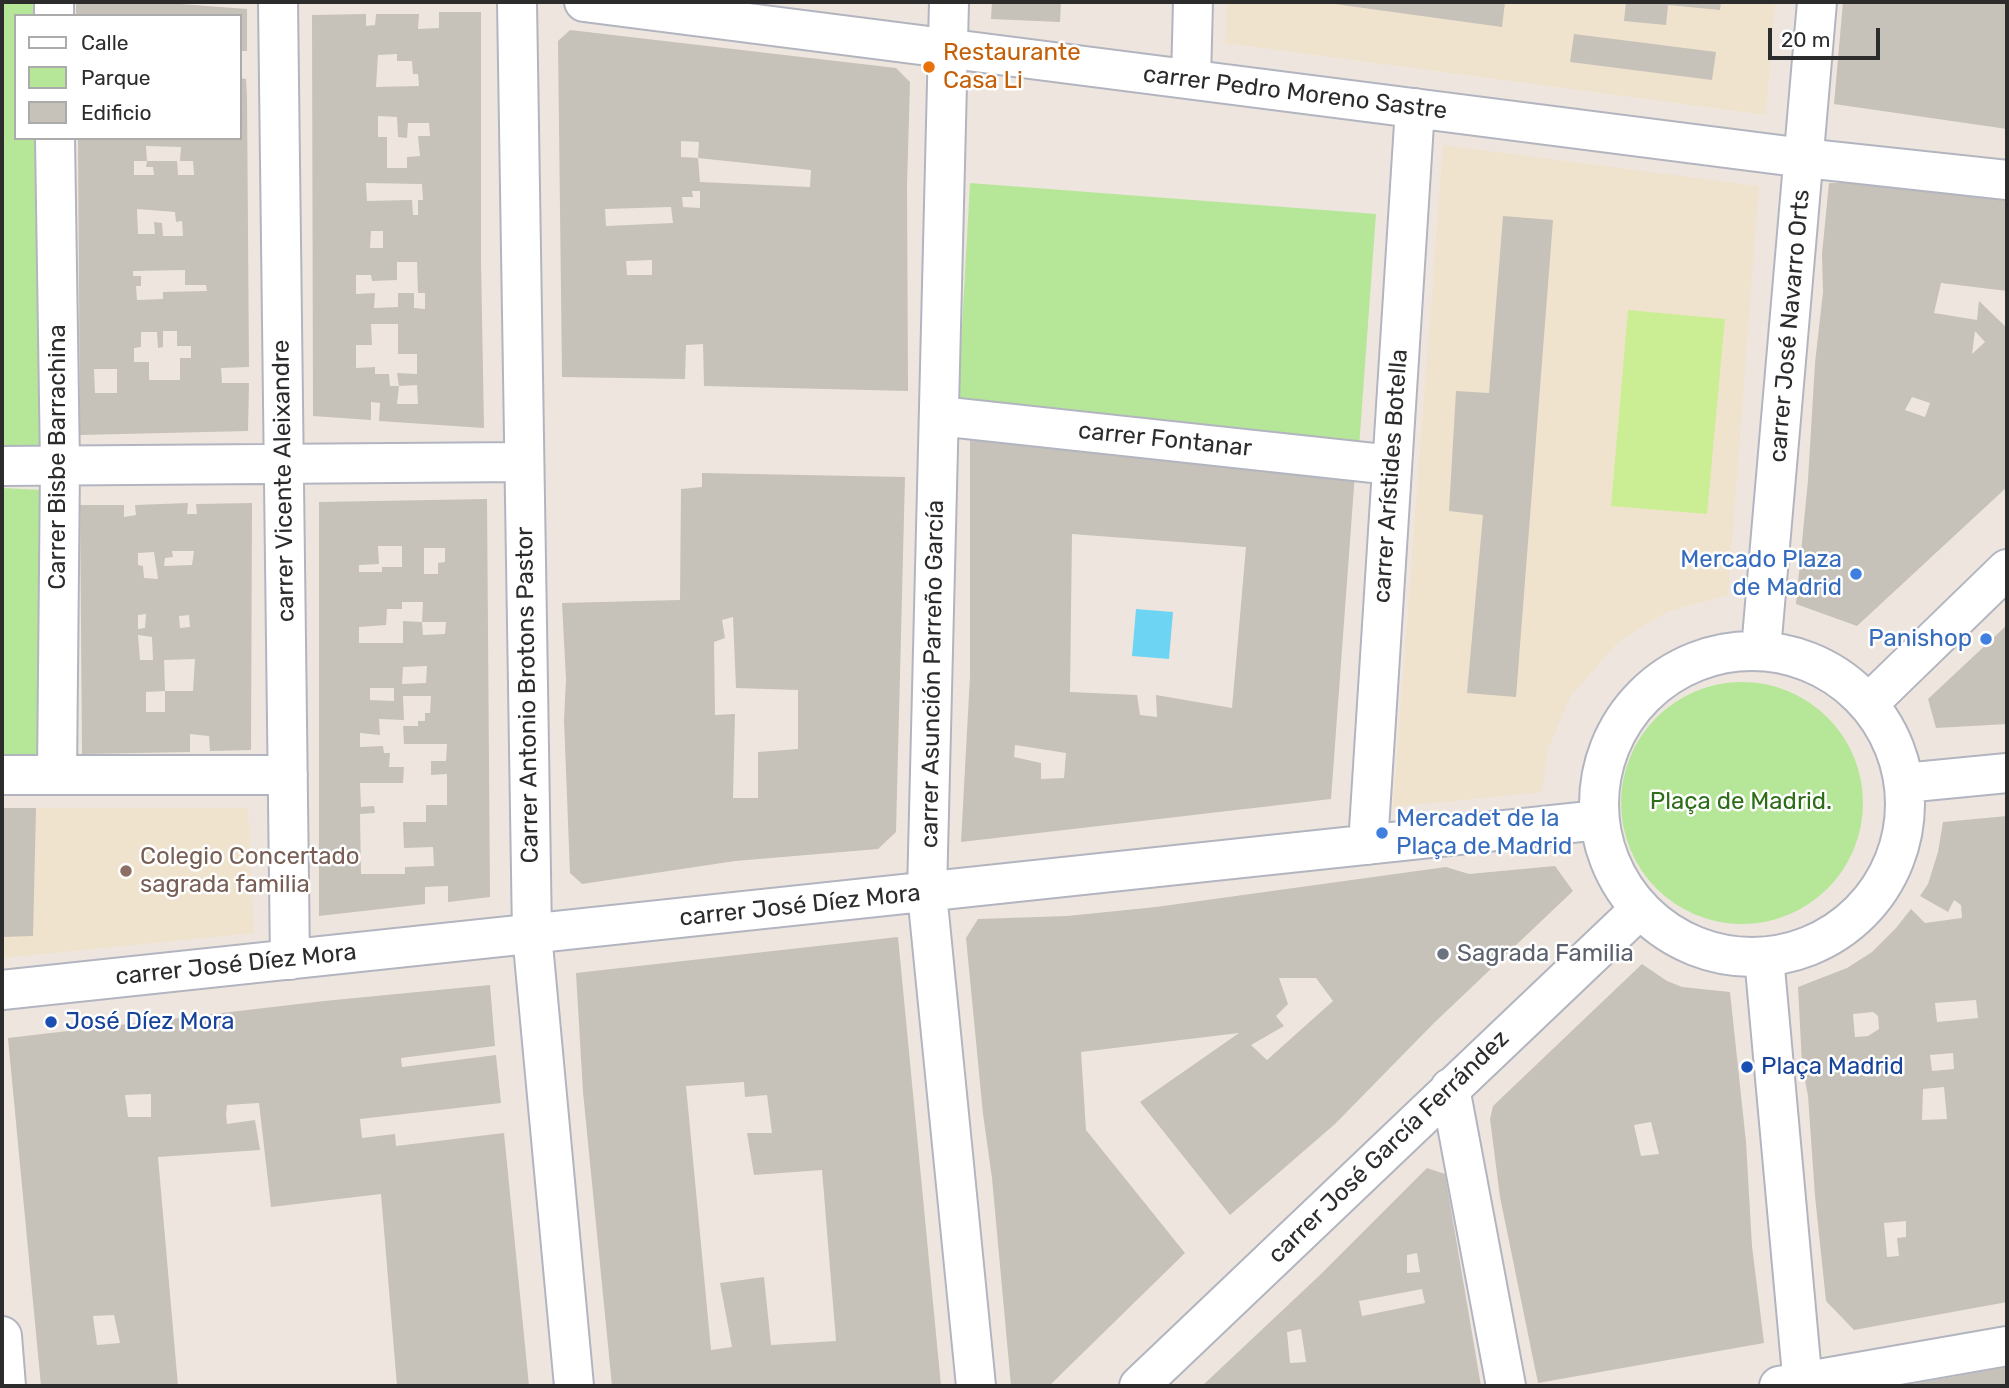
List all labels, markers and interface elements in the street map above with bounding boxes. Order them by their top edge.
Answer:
legend [14,14,242,140]
scale bar [1771,14,1883,58]
text: 20 m [1781,27,1830,52]
text: Calle [81,30,129,55]
place label: Restaurante Casa Li [943,39,1081,95]
marker: Restaurante Casa Li [921,59,937,75]
street label: carrer Pedro Moreno Sastre [1141,60,1449,126]
text: Parque [81,65,151,90]
text: Edificio [81,100,151,125]
street label: carrer José Navarro Orts [1764,188,1816,464]
street label: Carrer Bisbe Barrachina [44,324,72,590]
street label: carrer Vicente Aleixandre [267,340,301,622]
street label: carrer Arístides Botella [1368,348,1414,604]
street label: carrer Fontanar [1077,417,1253,463]
street label: carrer Asunción Parreño García [916,500,950,848]
street label: Carrer Antonio Brotons Pastor [511,526,545,864]
place label: Mercado Plaza de Madrid [1680,546,1842,602]
marker: Mercado Plaza de Madrid [1848,566,1864,582]
place label: Panishop [1868,625,1972,653]
marker: Panishop [1978,631,1994,647]
park label: Plaça de Madrid. [1650,788,1832,816]
place label: Mercadet de la Plaça de Madrid [1396,805,1572,861]
marker: Mercadet de la Plaça de Madrid [1374,825,1390,841]
place label: Colegio Concertado sagrada familia [140,843,360,899]
marker: Colegio Concertado sagrada familia [118,863,134,879]
street label: carrer José Díez Mora [678,879,922,933]
street label: carrer José Díez Mora [114,938,358,992]
place label: Sagrada Familia [1457,940,1634,968]
marker: Sagrada Familia [1435,946,1451,962]
place label: José Díez Mora [65,1008,234,1036]
marker: José Díez Mora [43,1014,59,1030]
street label: carrer José García Ferrández [1263,1024,1515,1270]
place label: Plaça Madrid [1761,1053,1904,1081]
marker: Plaça Madrid [1739,1059,1755,1075]

